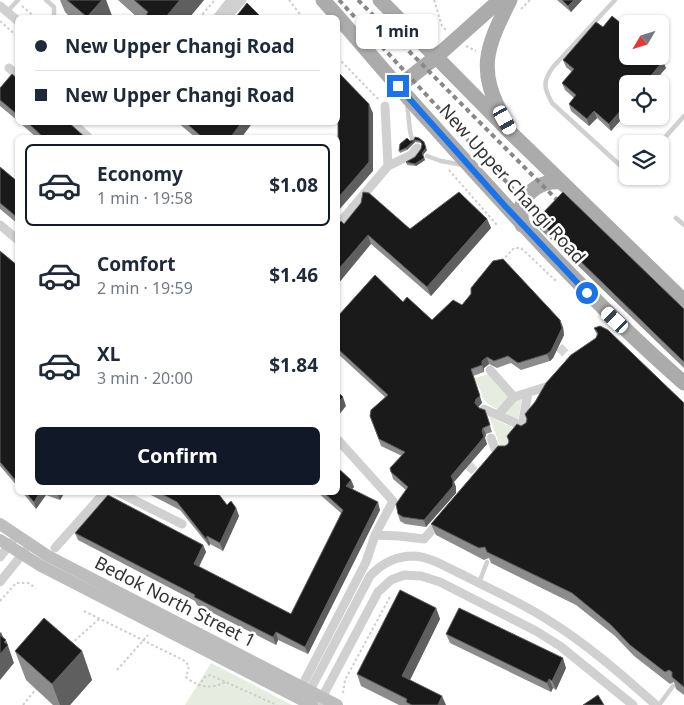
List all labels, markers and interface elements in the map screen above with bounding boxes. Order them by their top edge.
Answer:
callout: 1 min [357,13,439,48]
north arrow [619,15,669,65]
map controls [619,15,669,185]
text: 1 min [375,20,419,42]
text: New Upper Changi Road [65,33,294,59]
route end [387,75,409,97]
button: locate [619,75,669,125]
text: New Upper Changi Road [65,82,294,108]
street label: New Upper Changi Road [434,98,591,268]
car [491,103,518,137]
button: layers [619,135,669,185]
text: Economy [97,161,183,187]
icon: car [37,163,82,208]
text: $1.08 [269,172,318,198]
text: 1 min · 19:58 [97,187,193,209]
text: Comfort [97,251,176,277]
icon: car [37,253,82,298]
text: $1.46 [269,262,318,288]
text: 2 min · 19:59 [97,277,193,299]
route start [576,282,598,304]
car [598,304,631,336]
text: XL [97,341,120,367]
icon: car [37,343,82,388]
text: $1.84 [269,352,318,378]
text: 3 min · 20:00 [97,367,193,389]
button: Confirm [35,427,320,485]
street label: Bedok North Street 1 [91,550,260,652]

